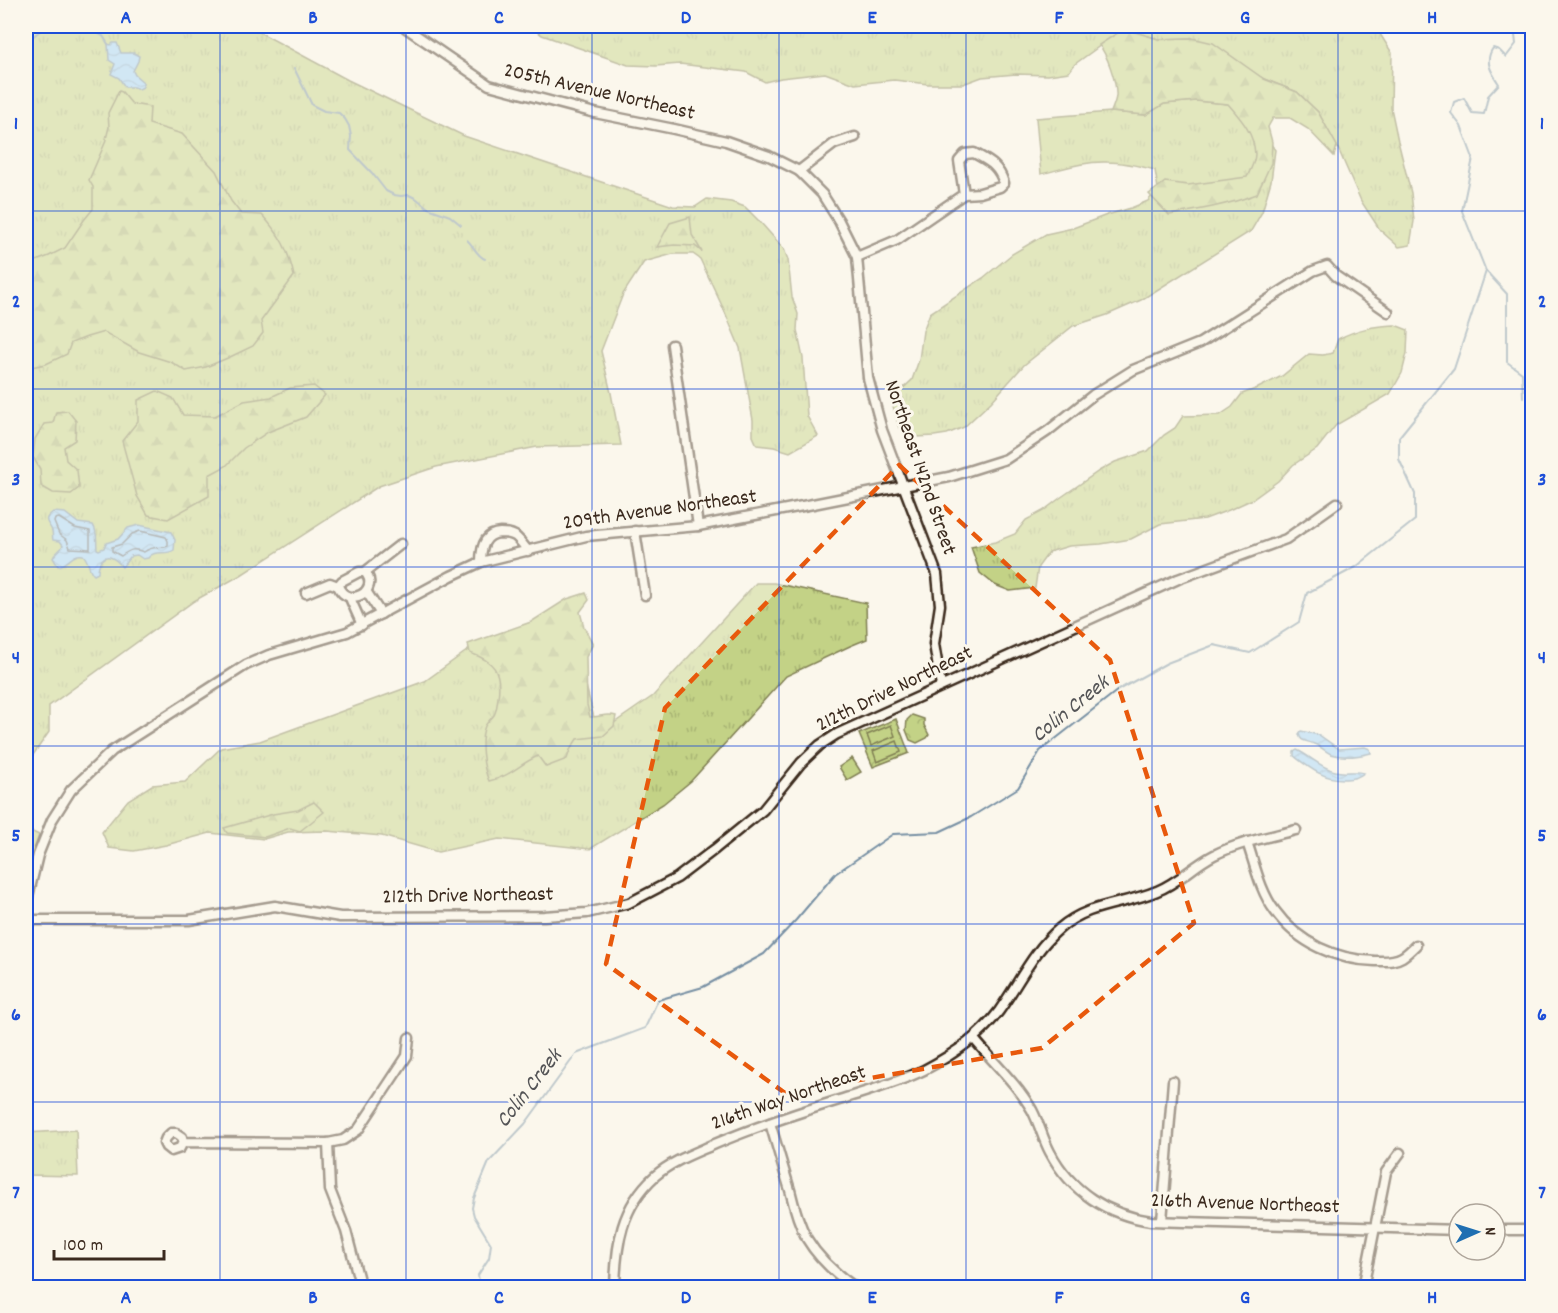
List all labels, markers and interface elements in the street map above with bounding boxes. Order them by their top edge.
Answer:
text: A [121,5,132,33]
text: B [308,5,318,33]
text: C [494,5,504,33]
text: D [681,5,692,33]
text: E [867,5,877,33]
text: F [1055,5,1065,33]
text: G [1240,5,1250,33]
text: H [1427,5,1437,33]
street label: 205th Avenue Northeast [500,56,698,130]
text: 1 [14,111,18,139]
text: 1 [1540,111,1544,139]
text: 2 [12,289,20,317]
text: 2 [1538,289,1546,317]
street label: Northeast 142nd Street [875,376,963,560]
text: 3 [12,467,20,495]
text: 3 [1538,467,1546,495]
street label: 209th Avenue Northeast [561,483,759,539]
street label: 212th Drive Northeast [812,639,979,741]
text: 4 [12,645,20,673]
text: 4 [1538,645,1546,673]
water label: Colin Creek [1025,668,1118,751]
text: 5 [11,823,21,851]
text: 5 [1537,823,1547,851]
street label: 212th Drive Northeast [382,881,554,913]
text: 6 [11,1002,21,1030]
text: 6 [1537,1002,1547,1030]
water label: Colin Creek [489,1041,572,1135]
street label: 216th Way Northeast [708,1058,871,1140]
text: 7 [12,1180,20,1208]
text: 7 [1538,1180,1546,1208]
street label: 216th Avenue Northeast [1150,1187,1340,1223]
north arrow [1447,1202,1507,1262]
scale bar [54,1223,164,1261]
text: N [1478,1227,1501,1236]
text: 100 m [63,1234,103,1259]
text: A [121,1285,132,1313]
text: B [308,1285,318,1313]
text: C [494,1285,504,1313]
text: D [681,1285,692,1313]
text: E [867,1285,877,1313]
text: F [1055,1285,1065,1313]
text: G [1240,1285,1250,1313]
text: H [1427,1285,1437,1313]

